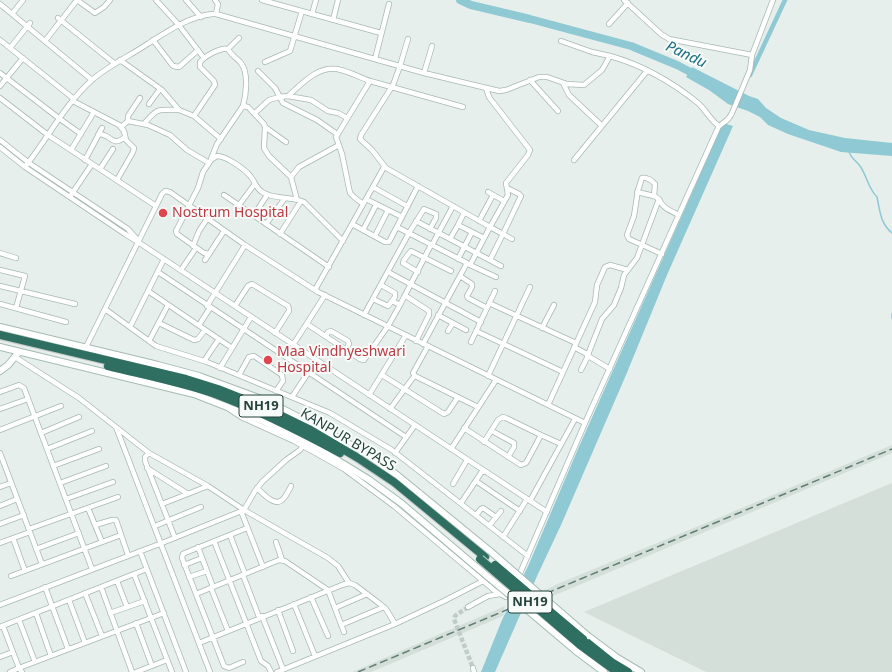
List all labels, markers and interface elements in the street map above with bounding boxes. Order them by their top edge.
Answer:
water label: Pandu [663,38,709,72]
place label: Nostrum Hospital [172,205,288,221]
marker: Nostrum Hospital [157,207,169,219]
place label: Maa Vindhyeshwari Hospital [277,344,406,376]
marker: Maa Vindhyeshwari Hospital [262,354,274,366]
road number: NH19 [239,395,283,417]
street label: KANPUR BYPASS [297,405,399,475]
road number: NH19 [508,591,552,613]

